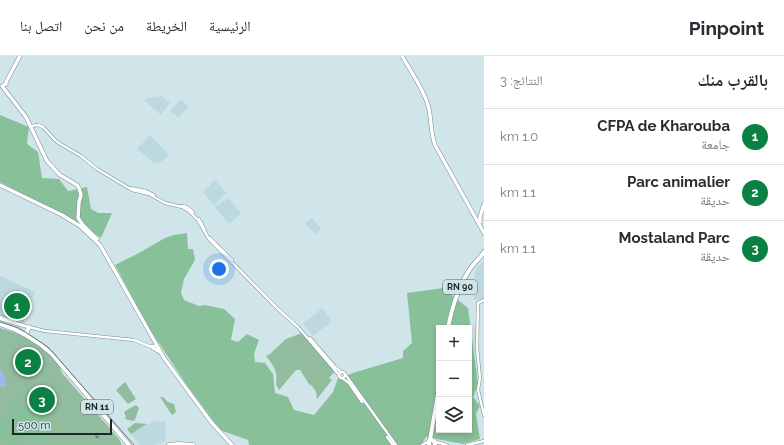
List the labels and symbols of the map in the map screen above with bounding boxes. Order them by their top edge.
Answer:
your location [209,259,229,279]
road number: RN 90 [443,280,477,294]
pin: 1 [4,291,30,321]
pin: 2 [15,347,41,377]
pin: 3 [29,385,55,415]
road number: RN 11 [81,400,113,414]
scale bar [12,417,112,436]

